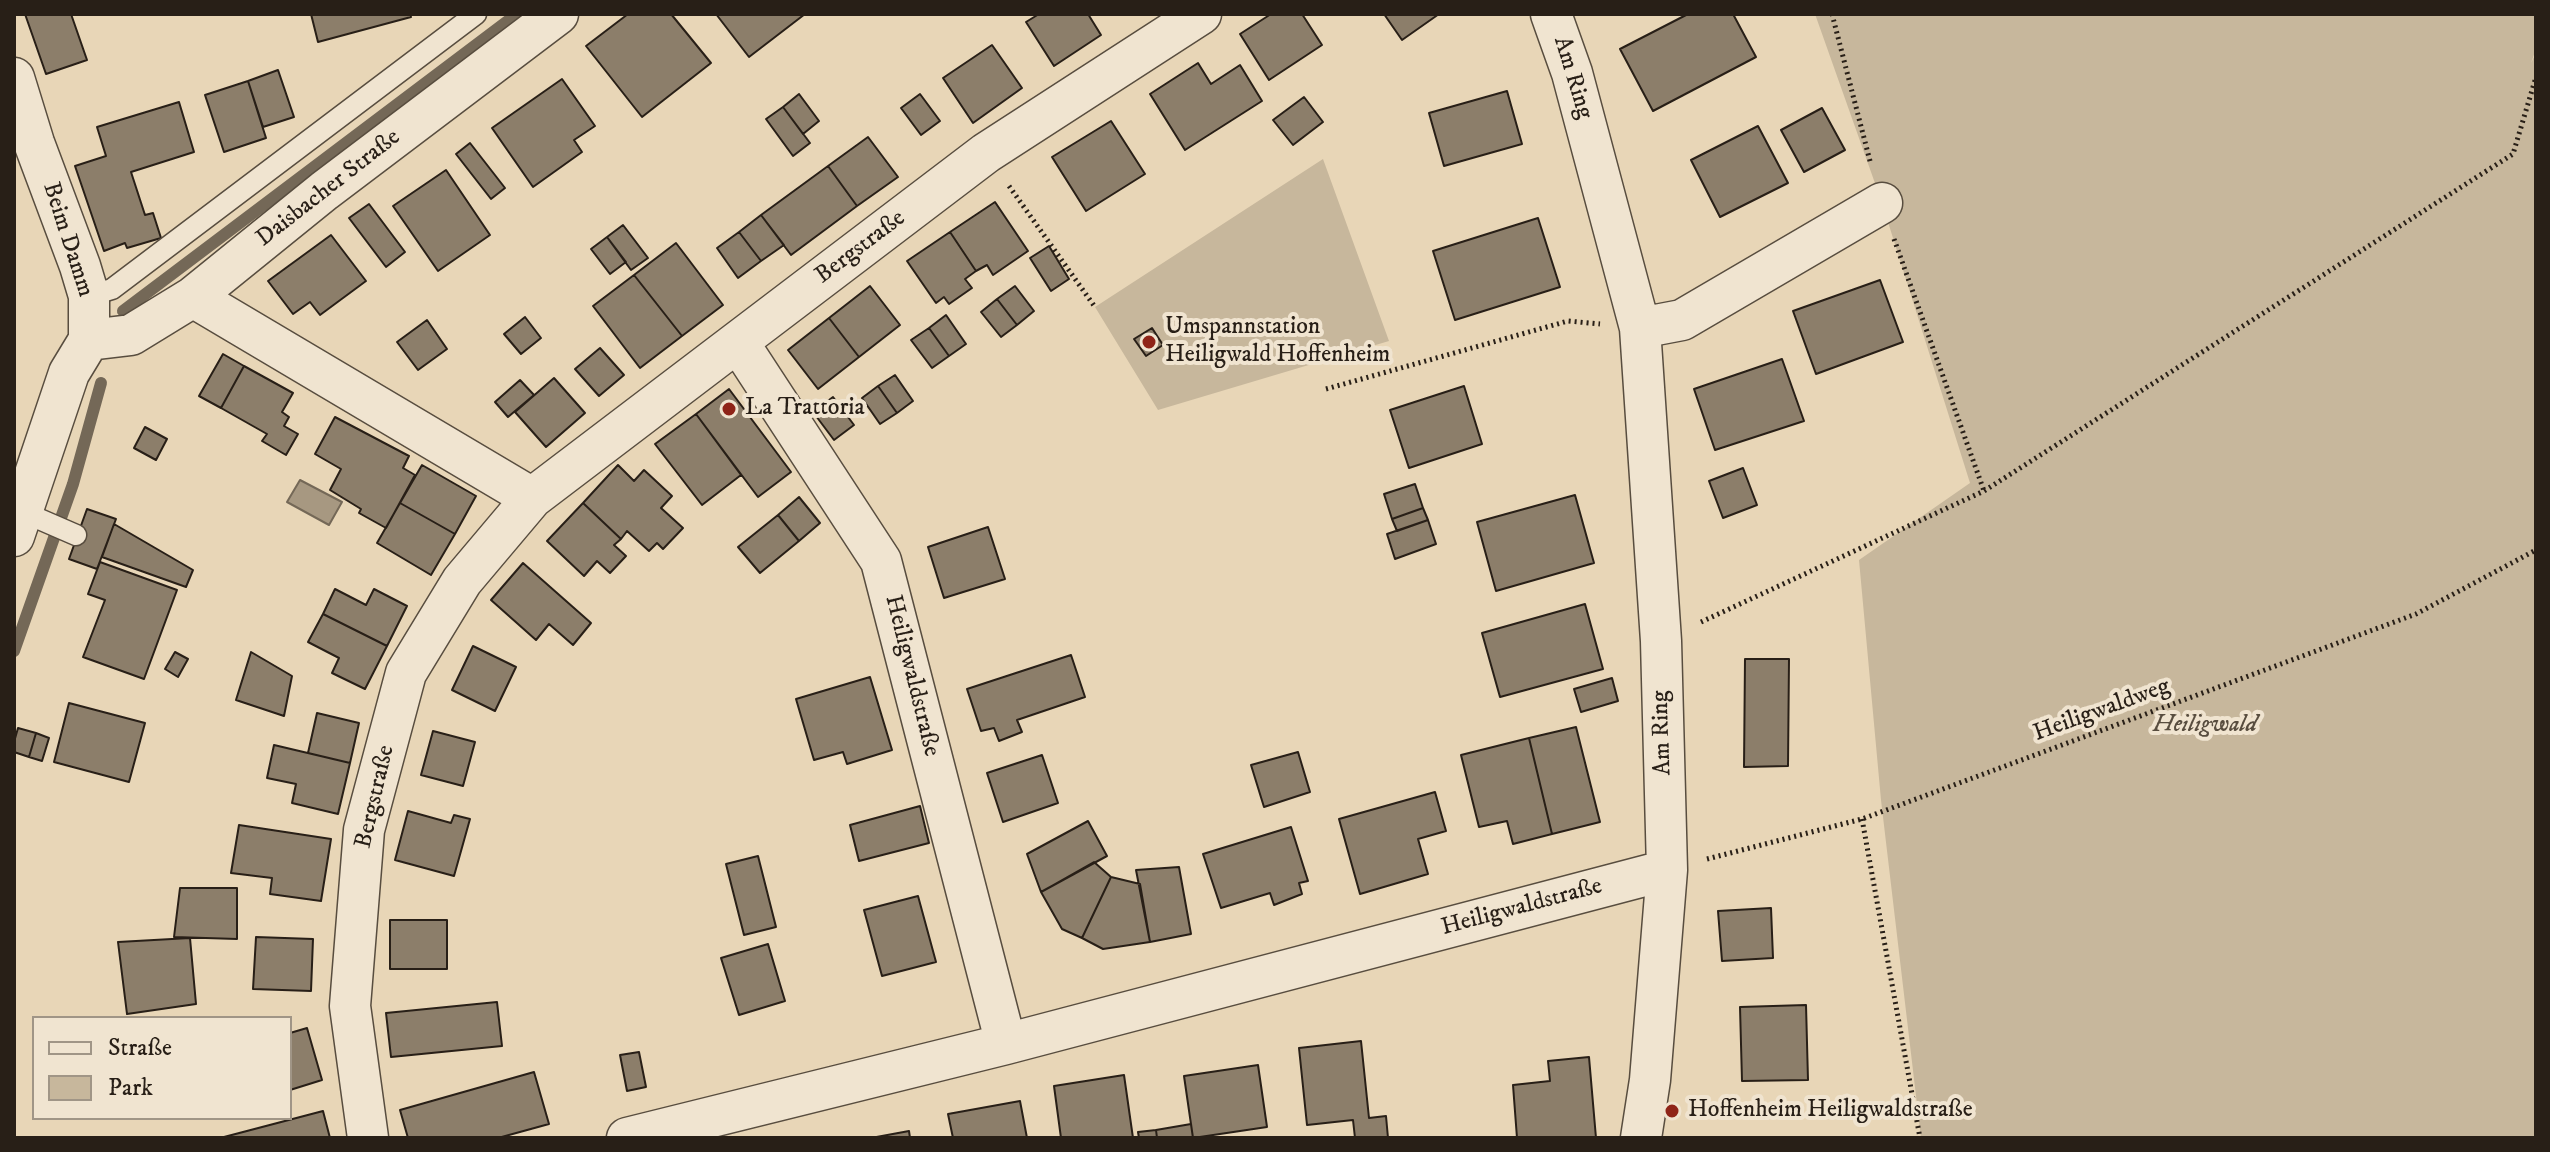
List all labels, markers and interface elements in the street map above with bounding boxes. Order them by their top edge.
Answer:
street label: Am Ring [1546,33,1598,123]
street label: Daisbacher Straße [251,124,407,254]
street label: Beim Damm [35,179,99,301]
street label: Bergstraße [810,205,912,291]
place label: Umspannstation Heiligwald Hoffenheim [1165,314,1390,370]
marker: Umspannstation Heiligwald Hoffenheim [1140,333,1158,351]
place label: La Trattoria [745,395,865,423]
marker: La Trattoria [720,400,738,418]
street label: Heiligwaldstraße [877,592,945,760]
street label: Heiligwaldweg [2030,673,2174,749]
street label: Am Ring [1647,690,1679,776]
park label: Heiligwald [2153,712,2257,740]
street label: Bergstraße [350,743,402,851]
street label: Heiligwaldstraße [1438,873,1606,943]
legend [32,1016,292,1120]
text: Straße [108,1033,172,1063]
text: Park [108,1073,153,1103]
place label: Hoffenheim Heiligwaldstraße [1688,1097,1973,1125]
marker: Hoffenheim Heiligwaldstraße [1663,1102,1681,1120]

